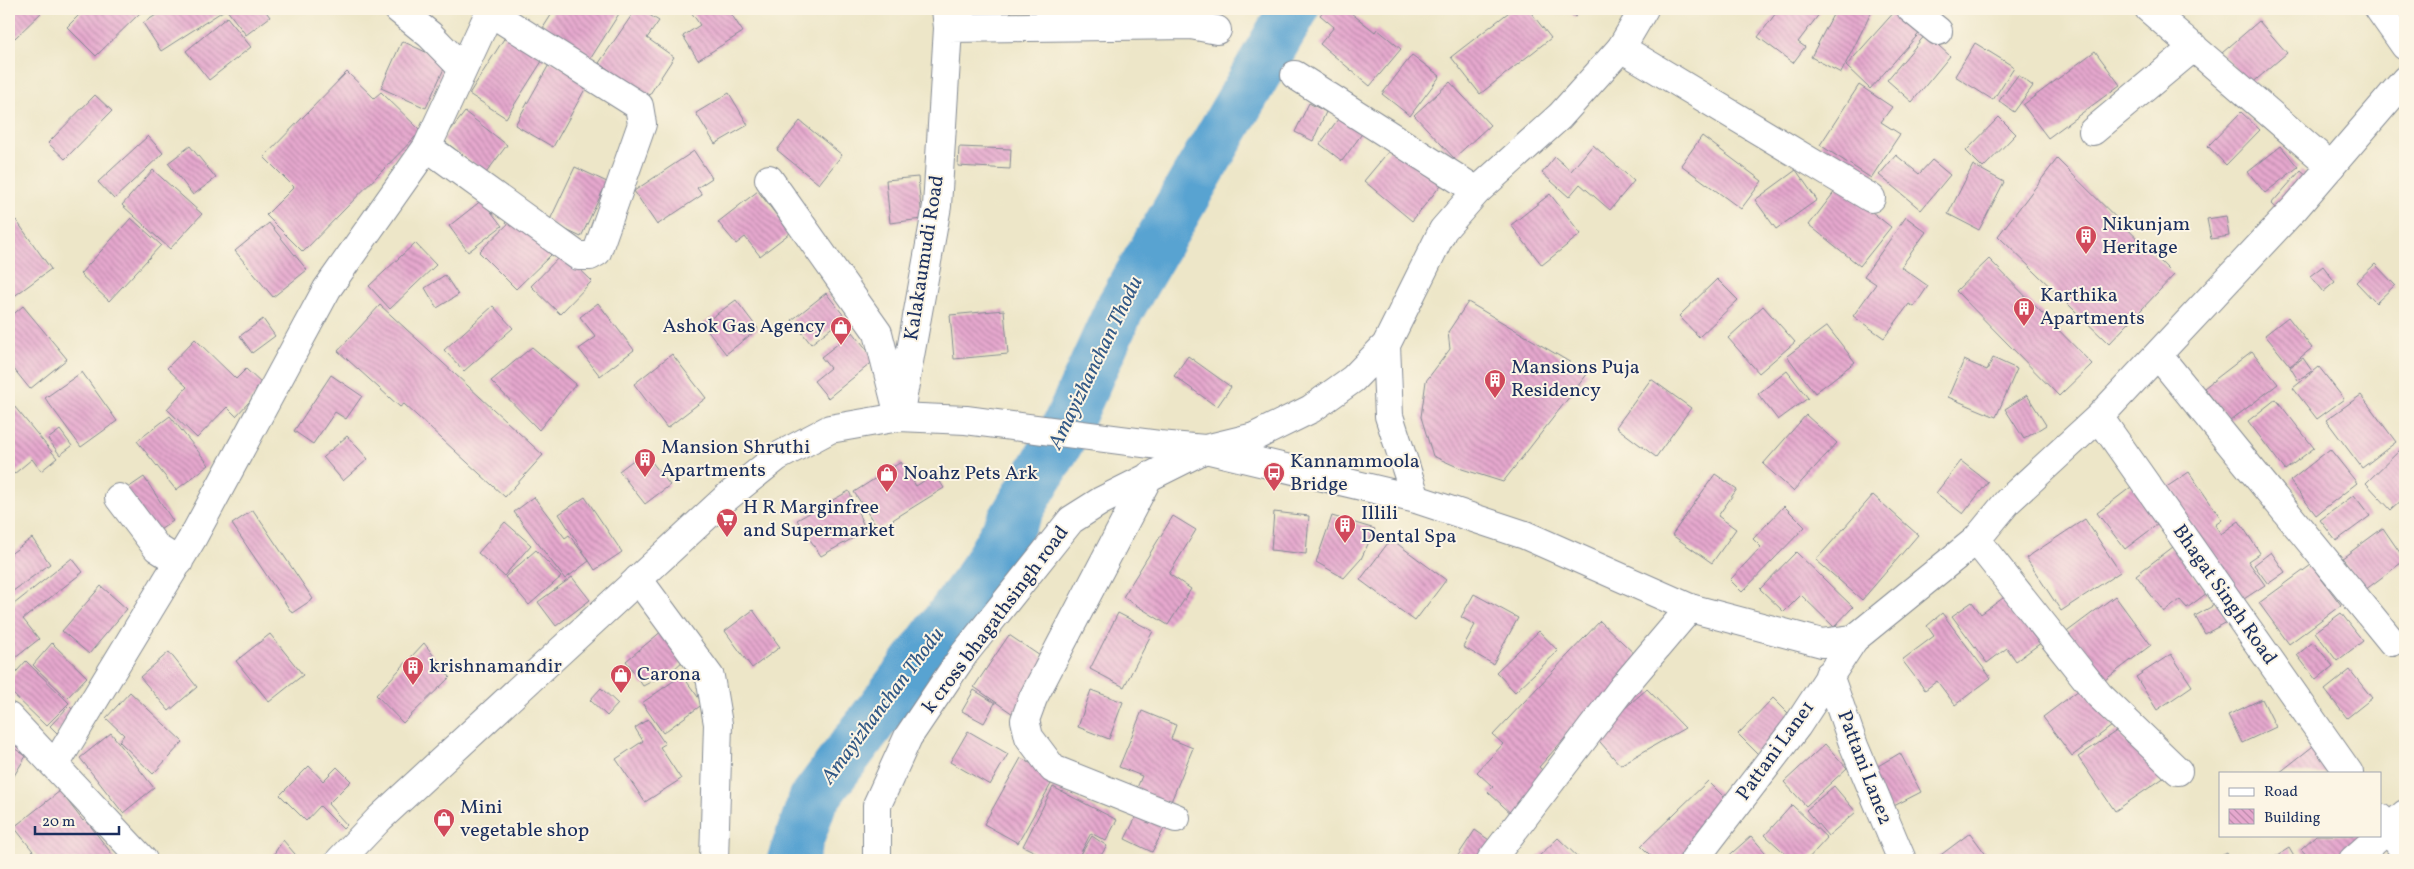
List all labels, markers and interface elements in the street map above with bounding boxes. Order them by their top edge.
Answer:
street label: Kalakaumudi Road [898,173,952,343]
place label: Nikunjam Heritage [2102,211,2190,262]
building icon: Nikunjam Heritage [2074,224,2098,255]
water label: Amayizhanchan Thodu [1041,272,1151,455]
place label: Karthika Apartments [2040,282,2145,333]
building icon: Karthika Apartments [2012,296,2036,327]
place label: Ashok Gas Agency [662,313,825,341]
shop icon: Ashok Gas Agency [829,315,853,346]
place label: Mansions Puja Residency [1511,354,1640,405]
building icon: Mansions Puja Residency [1483,368,1507,399]
place label: Mansion Shruthi Apartments [661,434,810,485]
building icon: Mansion Shruthi Apartments [633,447,657,478]
place label: Kannammoola Bridge [1290,448,1420,499]
place label: Noahz Pets Ark [903,460,1038,488]
bus stop icon: Kannammoola Bridge [1262,461,1286,492]
shop icon: Noahz Pets Ark [875,462,899,493]
place label: H R Marginfree and Supermarket [743,494,895,545]
place label: Illili Dental Spa [1361,500,1456,551]
supermarket icon: H R Marginfree and Supermarket [715,507,739,538]
building icon: Illili Dental Spa [1333,513,1357,544]
street label: Bhagat Singh Road [2165,519,2283,671]
street label: k cross bhagathsingh road [916,520,1076,720]
water label: Amayizhanchan Thodu [814,622,952,791]
place label: krishnamandir [429,653,562,681]
building icon: krishnamandir [401,655,425,686]
place label: Carona [637,661,701,689]
shop icon: Carona [609,663,633,694]
street label: Pattani Lane1 [1730,695,1822,807]
street label: Pattani Lane2 [1829,707,1899,829]
legend [2219,772,2382,836]
text: Road [2264,782,2298,803]
place label: Mini vegetable shop [460,794,589,845]
scale bar [35,804,119,836]
shop icon: Mini vegetable shop [432,807,456,838]
text: Building [2264,808,2321,829]
text: 20 m [42,812,75,833]

